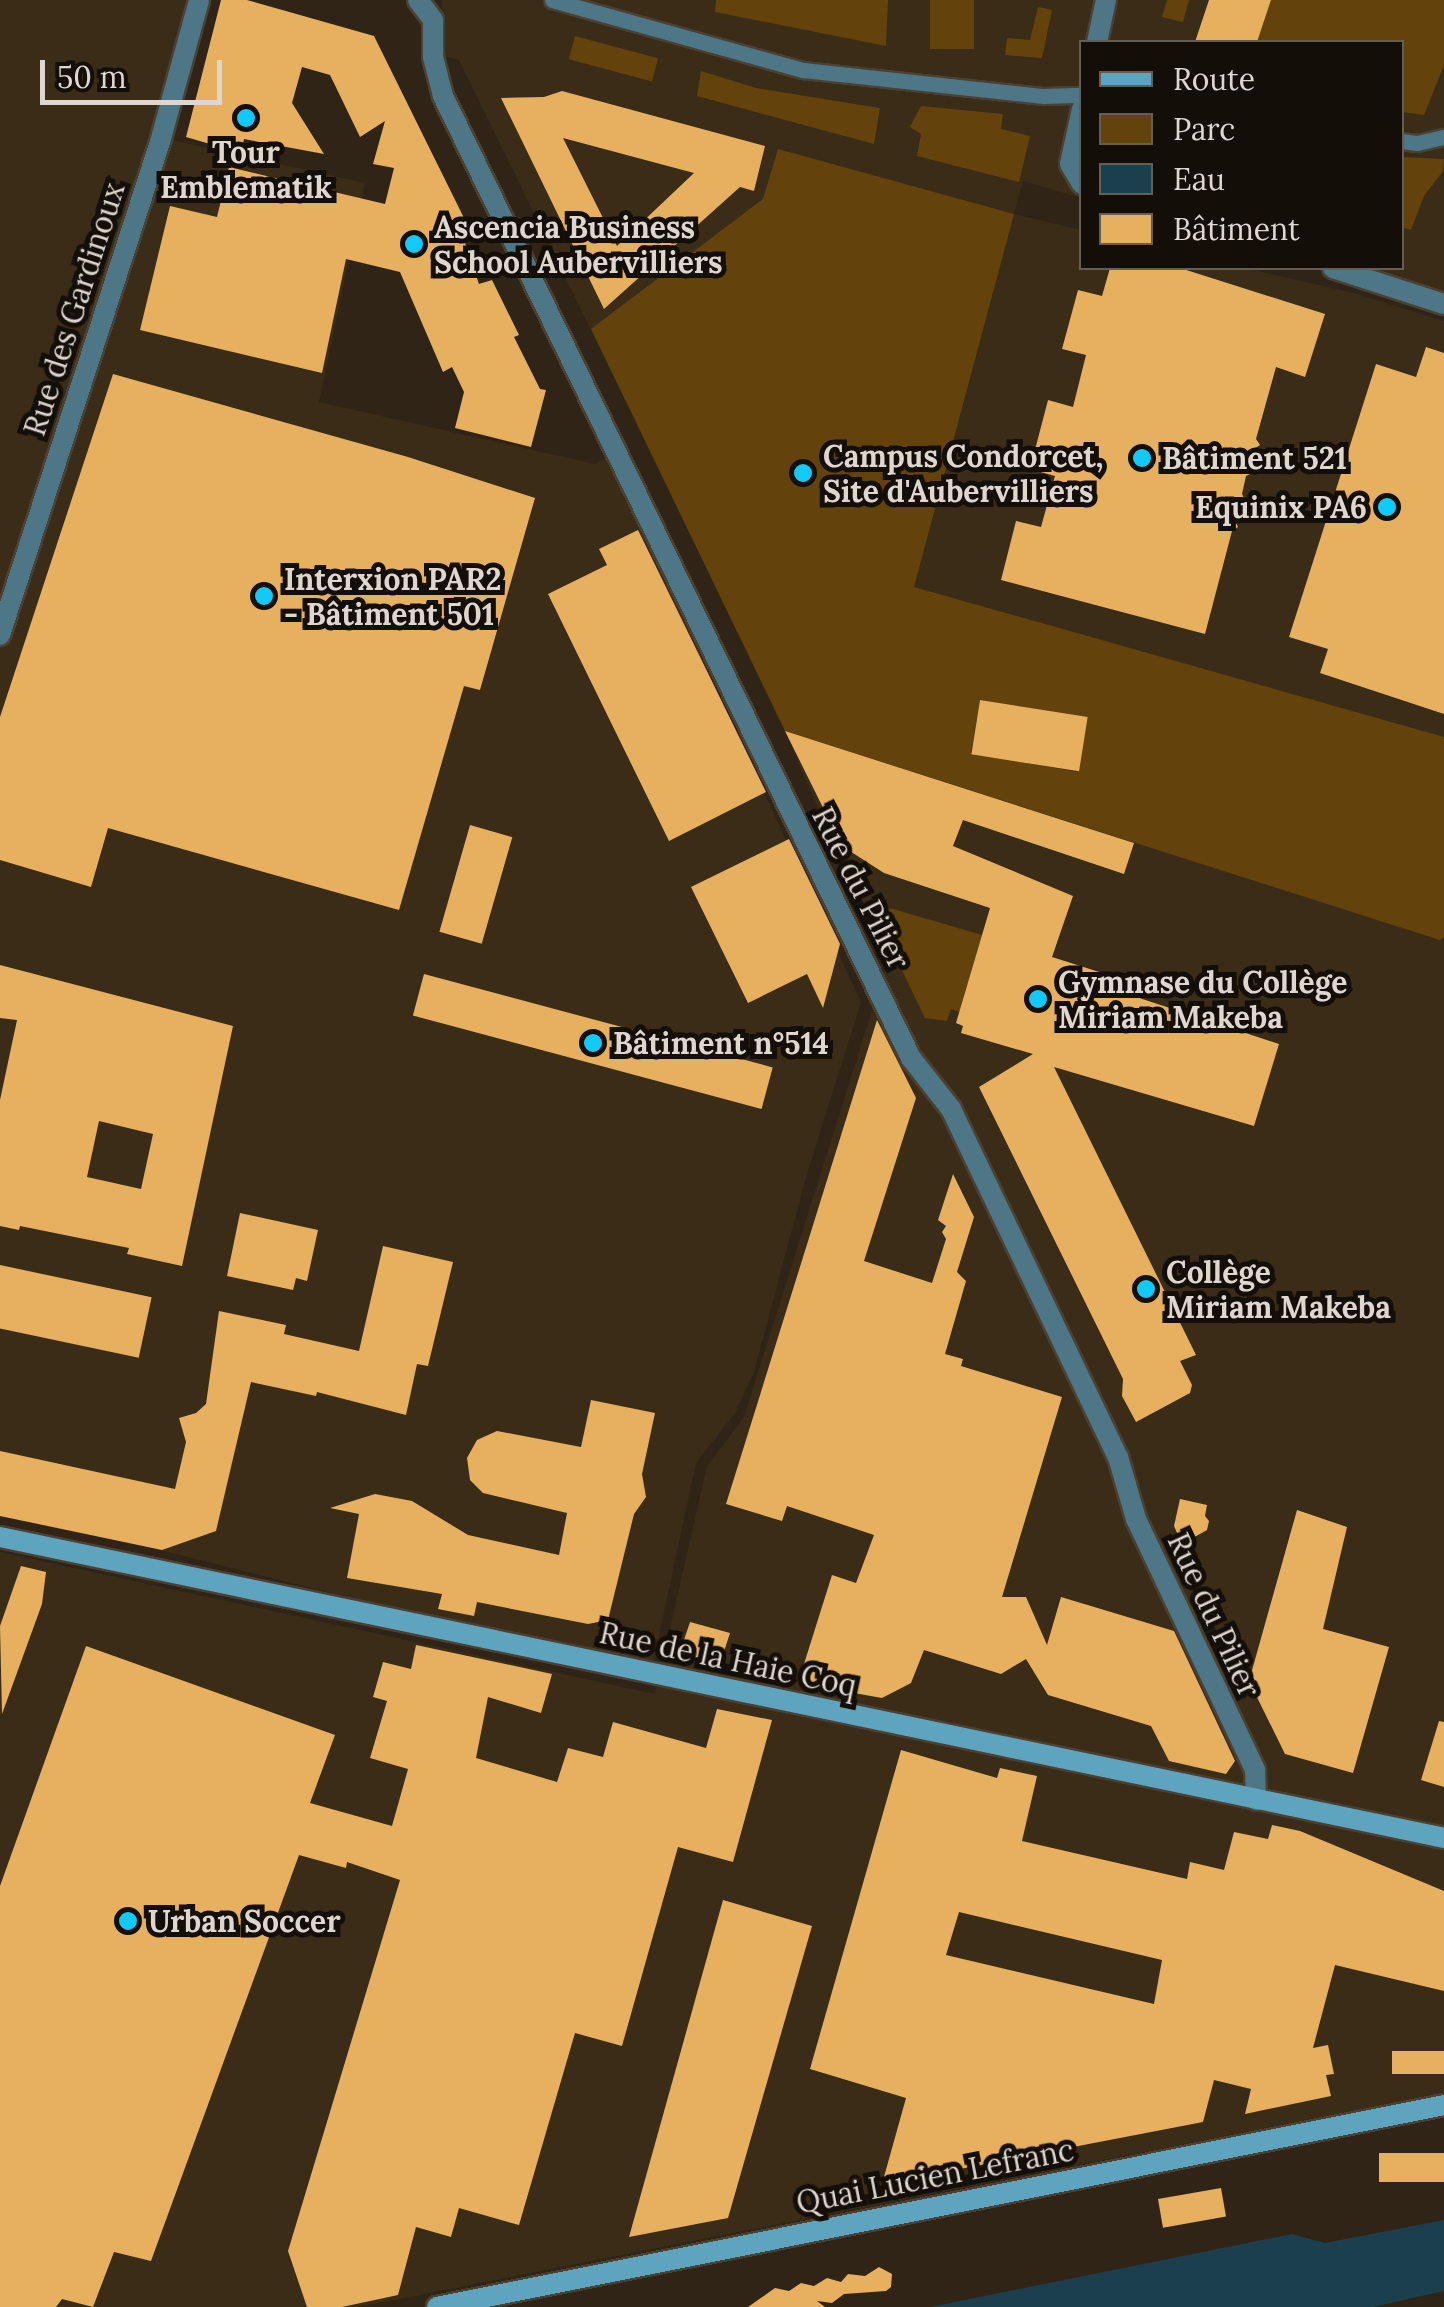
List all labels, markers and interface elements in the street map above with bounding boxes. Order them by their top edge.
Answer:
scale bar [45,40,228,102]
legend [1079,40,1404,270]
text: 50 m [57,58,127,96]
text: Route [1173,60,1255,98]
marker: Tour Emblematik [235,107,257,129]
text: Parc [1173,110,1235,148]
place label: Tour Emblematik [160,134,332,204]
text: Eau [1173,160,1225,198]
street label: Rue des Gardinoux [16,178,132,440]
place label: Ascencia Business School Aubervilliers [434,209,723,280]
text: Bâtiment [1173,210,1300,248]
marker: Ascencia Business School Aubervilliers [403,233,425,255]
place label: Campus Condorcet, Site d'Aubervilliers [823,438,1103,508]
place label: Bâtiment 521 [1162,440,1347,476]
marker: Bâtiment 521 [1131,447,1153,469]
marker: Campus Condorcet, Site d'Aubervilliers [792,462,814,484]
place label: Equinix PA6 [1195,489,1367,525]
marker: Equinix PA6 [1376,496,1398,518]
place label: Interxion PAR2 - Bâtiment 501 [284,561,502,632]
marker: Interxion PAR2 - Bâtiment 501 [253,585,275,607]
street label: Rue du Pilier [805,801,917,975]
place label: Gymnase du Collège Miriam Makeba [1058,964,1347,1034]
marker: Gymnase du Collège Miriam Makeba [1027,988,1049,1010]
place label: Bâtiment n°514 [613,1025,829,1061]
marker: Bâtiment n°514 [582,1032,604,1054]
place label: Collège Miriam Makeba [1166,1254,1391,1324]
marker: Collège Miriam Makeba [1135,1278,1157,1300]
street label: Rue du Pilier [1160,1527,1268,1703]
street label: Rue de la Haie Coq [596,1614,860,1704]
place label: Urban Soccer [148,1903,341,1939]
marker: Urban Soccer [117,1910,139,1932]
street label: Quai Lucien Lefranc [793,2131,1077,2221]

